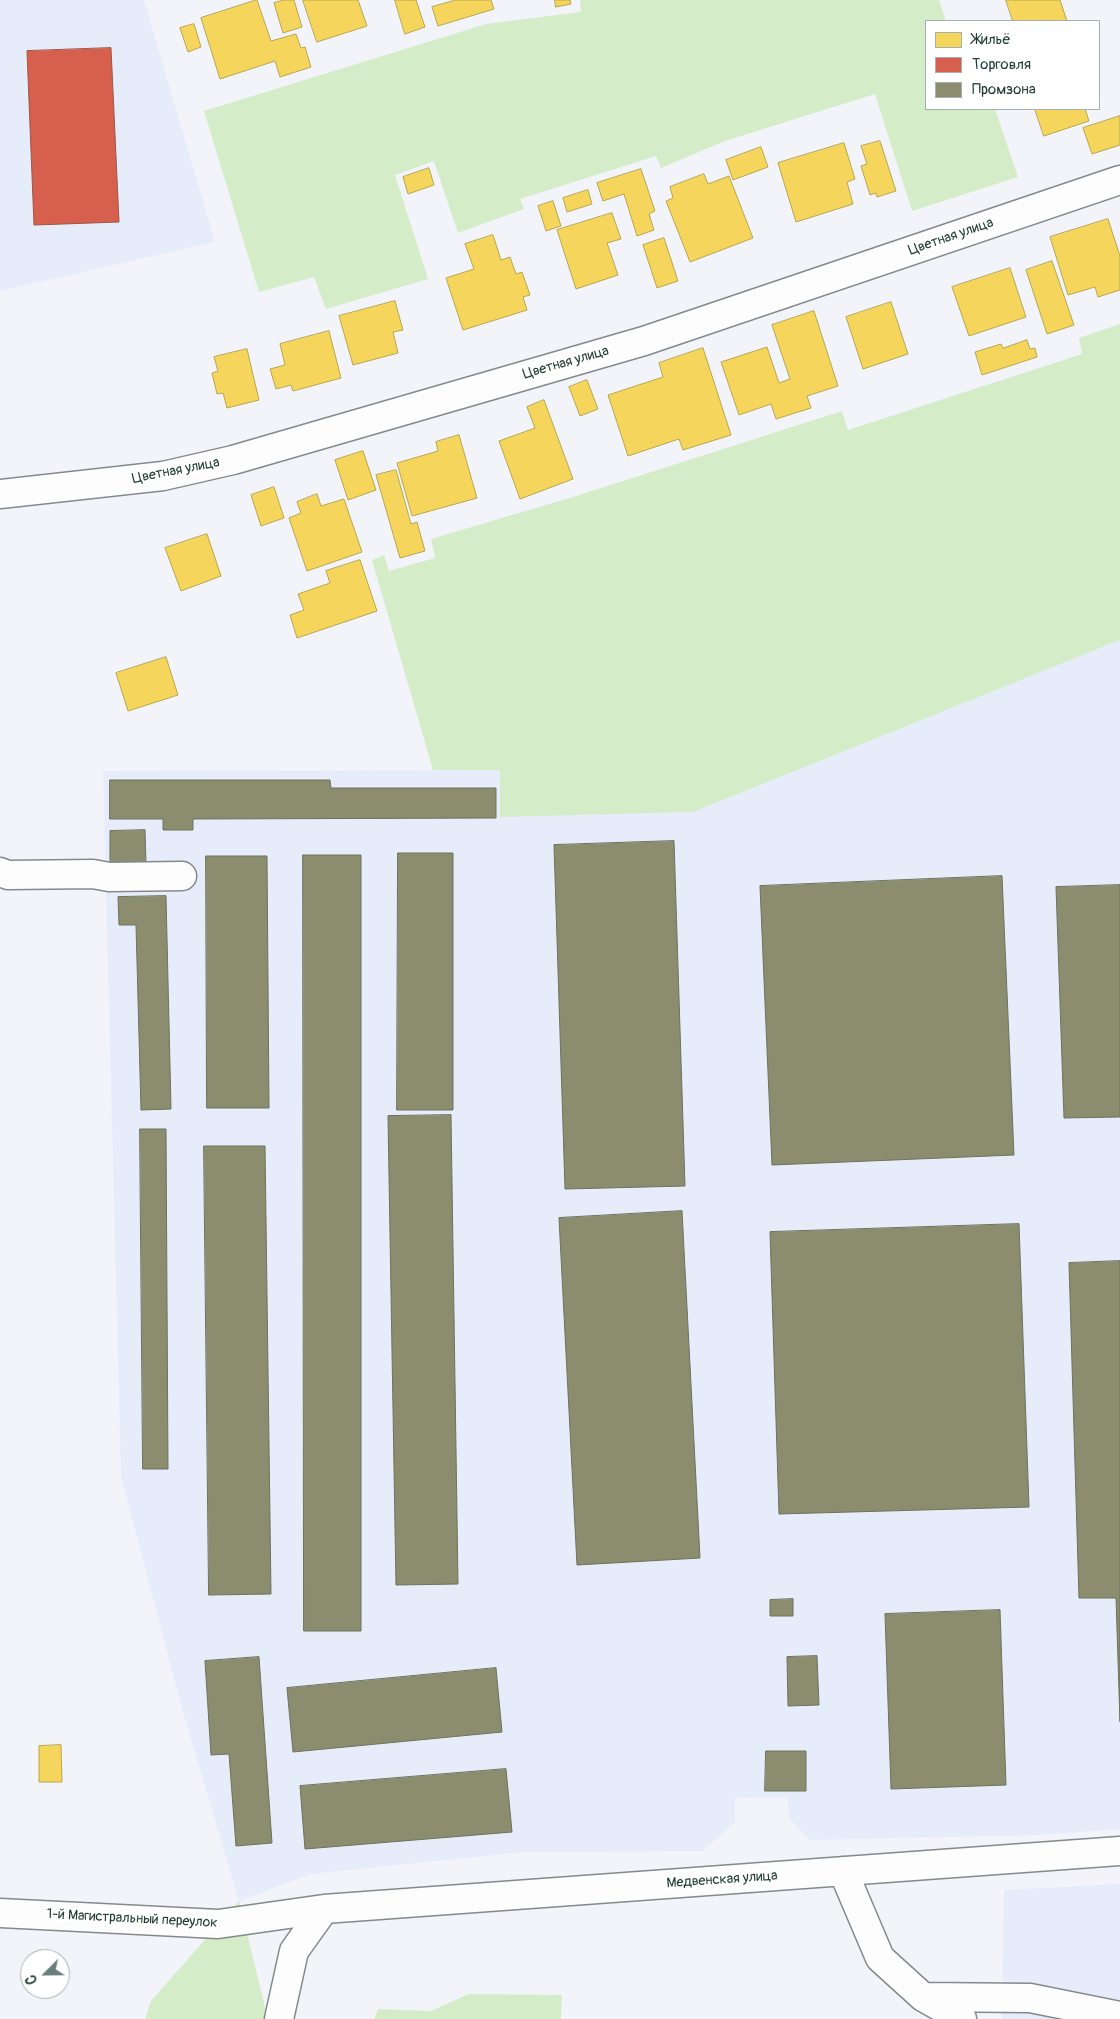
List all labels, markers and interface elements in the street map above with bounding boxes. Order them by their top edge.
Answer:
legend [925,20,1100,110]
text: Жильё [972,30,1011,49]
text: Торговля [972,55,1031,74]
text: Промзона [972,80,1036,99]
street label: Цветная улица [906,215,996,259]
street label: Цветная улица [521,343,611,383]
street label: Цветная улица [131,454,221,488]
street label: Медвенская улица [666,1868,778,1892]
street label: 1-й Магистральный переулок [46,1906,218,1932]
north arrow [20,1949,70,1999]
text: С [22,1972,41,1987]

